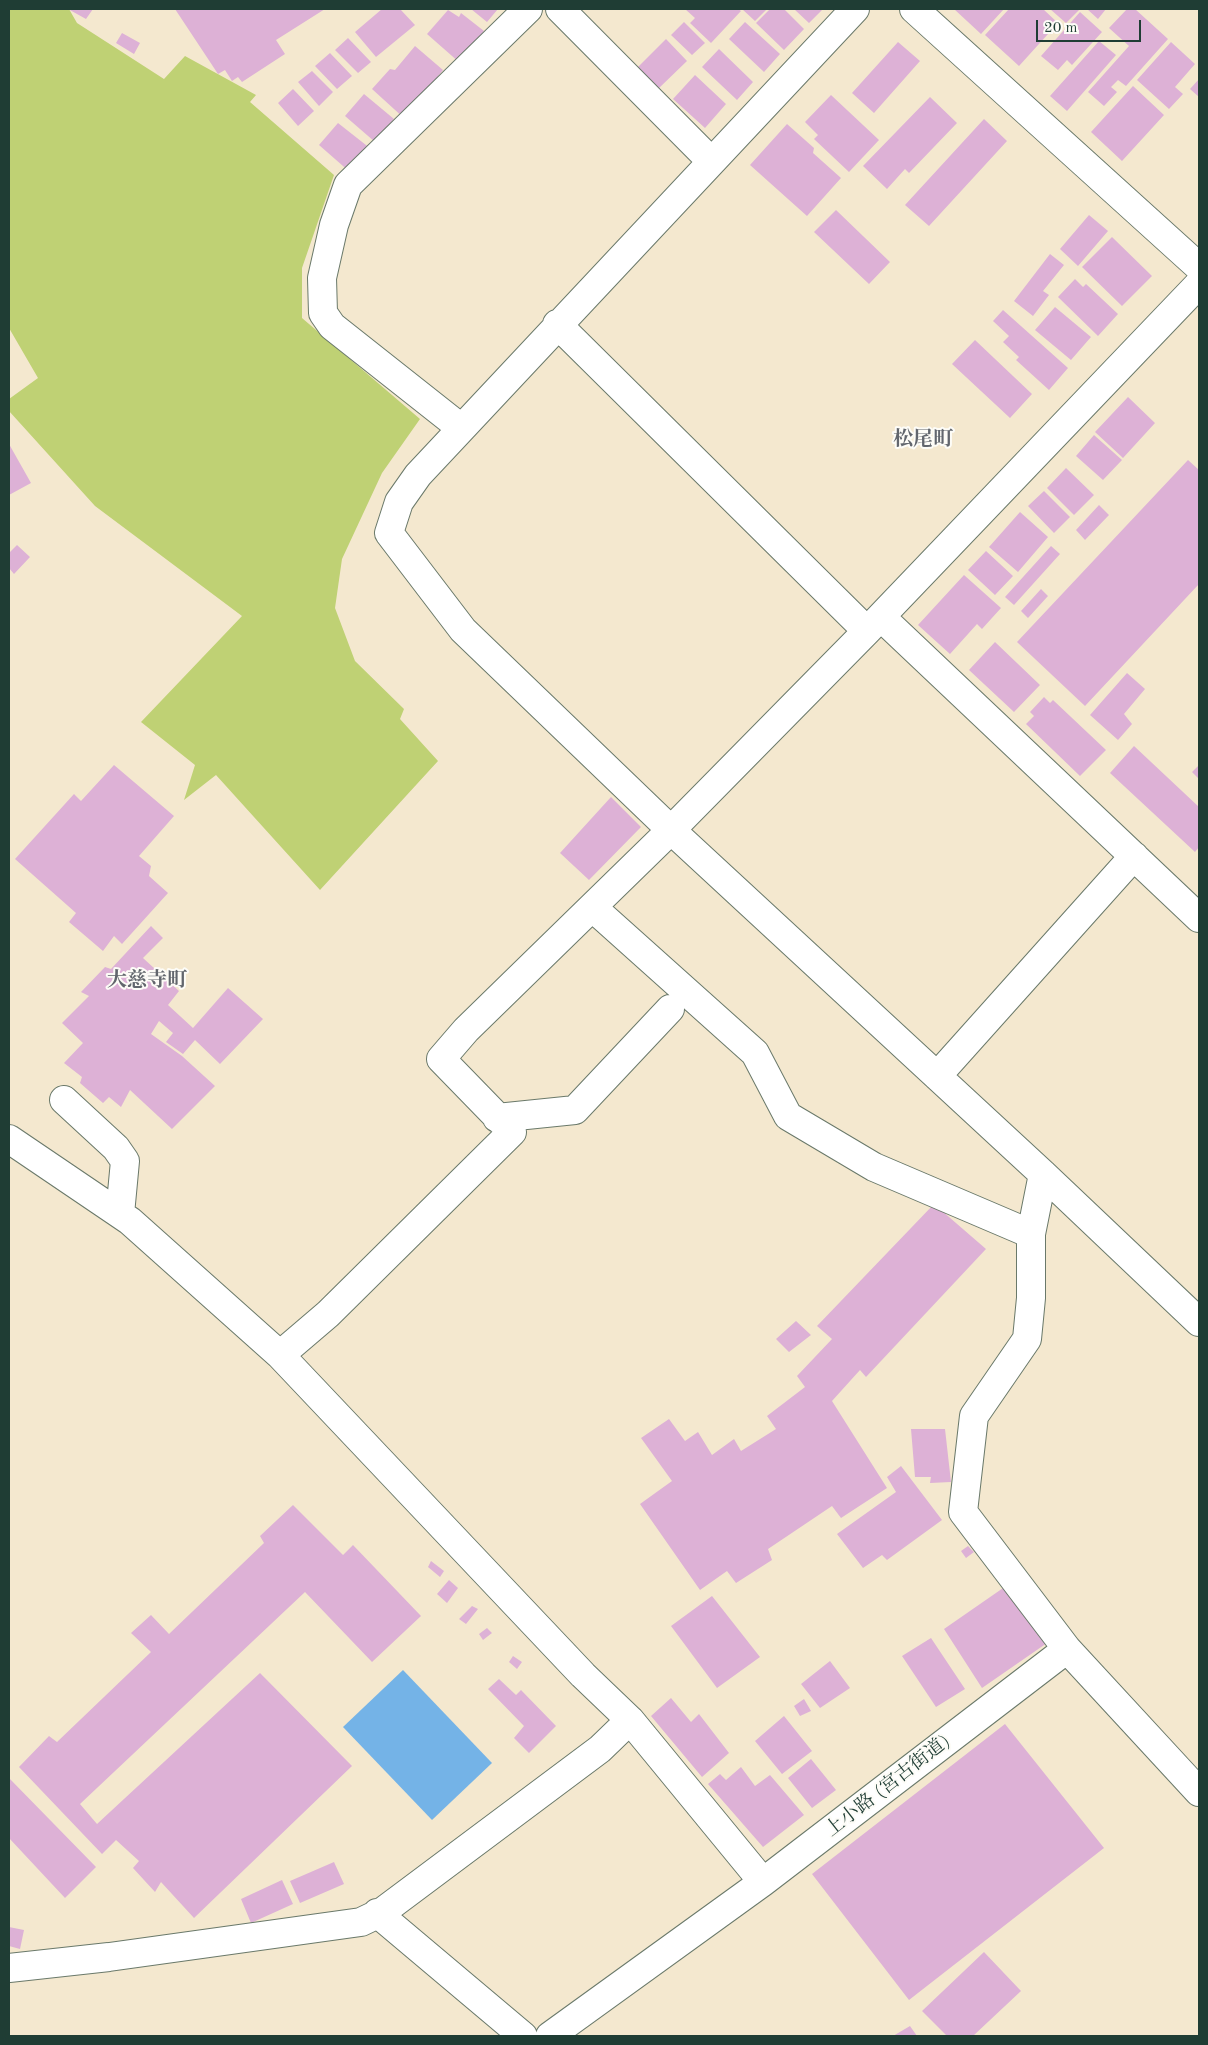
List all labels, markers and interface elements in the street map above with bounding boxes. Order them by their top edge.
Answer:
scale bar [1038,10,1143,42]
text: 20 m [1044,21,1078,36]
district label: 松尾町 [893,428,953,452]
district label: 大慈寺町 [107,969,187,993]
street label: 上小路 (宮古街道) [821,1730,955,1842]

